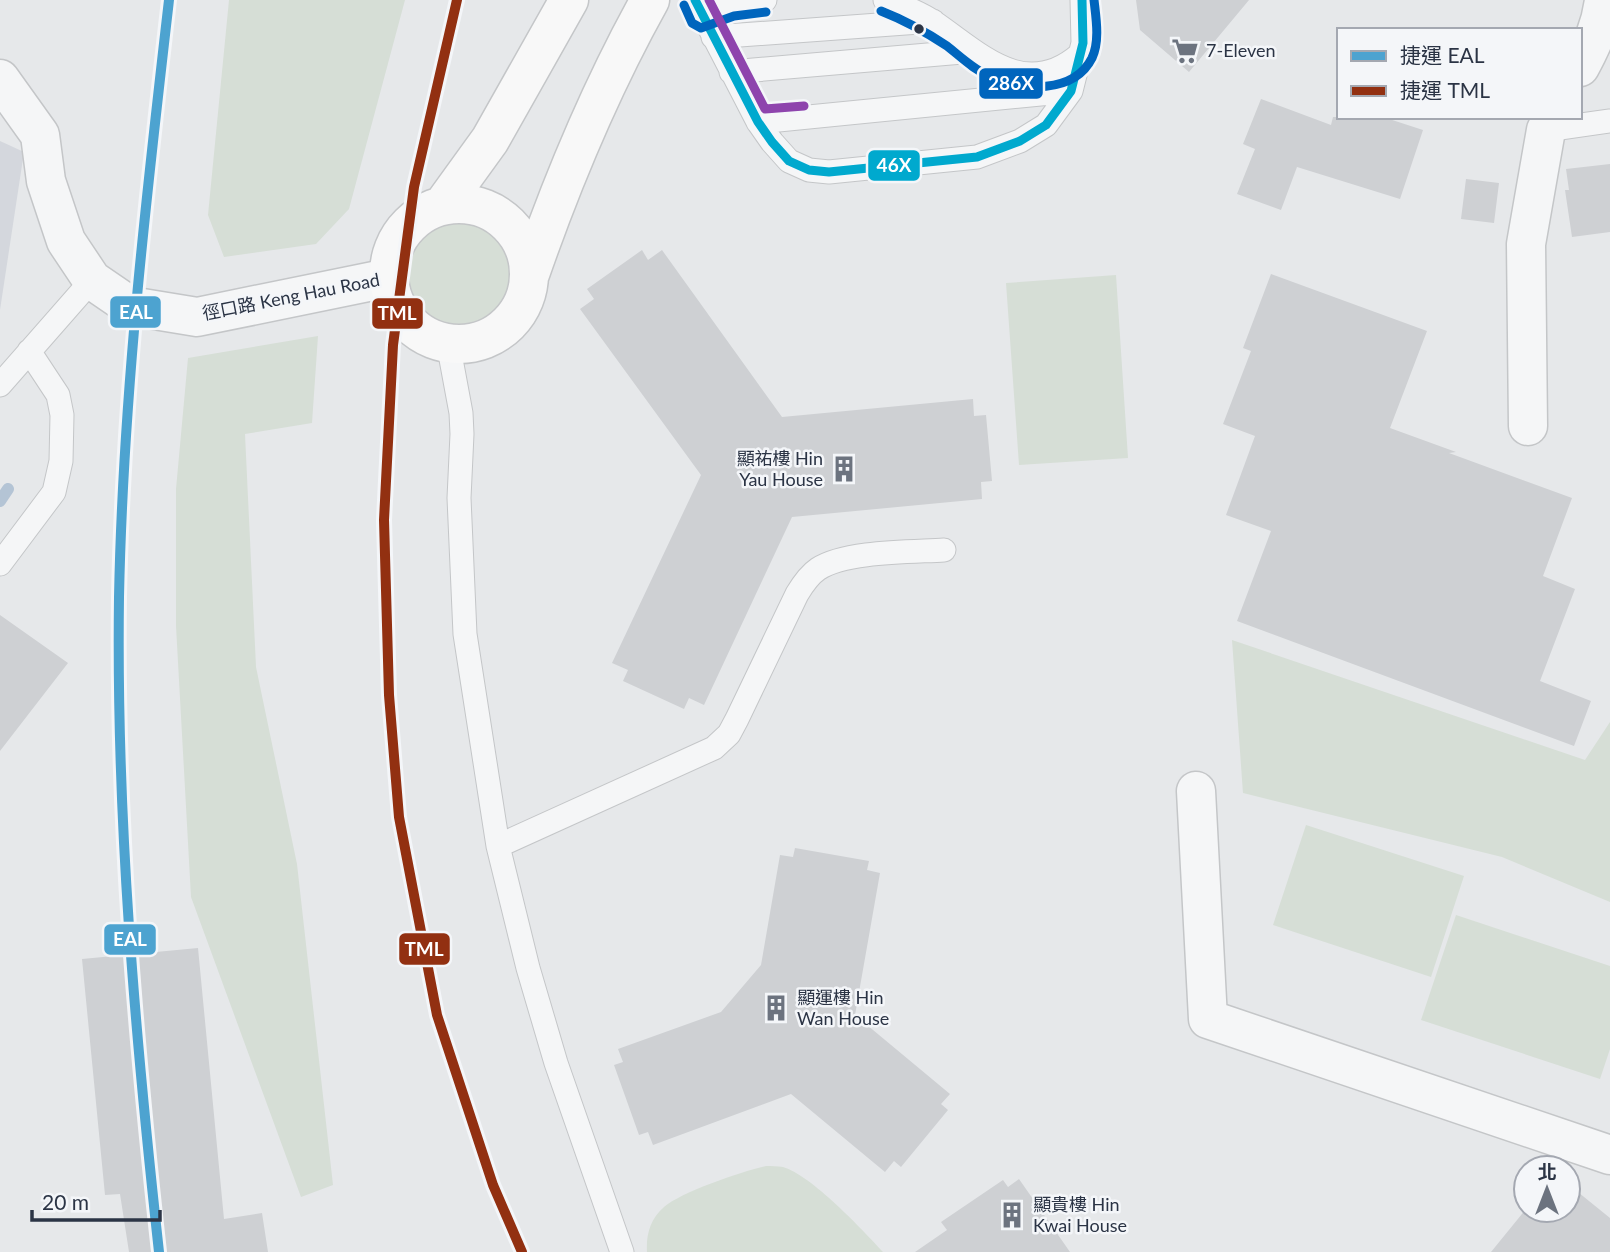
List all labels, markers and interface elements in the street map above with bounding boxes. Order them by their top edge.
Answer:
unlabelled marker [912,22,926,36]
legend [1337,28,1582,119]
supermarket icon: 7-Eleven [1170,36,1200,66]
place label: 7-Eleven [1206,39,1276,61]
text: 捷運 EAL [1400,42,1485,67]
line badge: 286X [978,67,1044,100]
text: 286X [988,71,1034,94]
text: 捷運 TML [1400,77,1490,102]
line badge: 46X [867,149,921,182]
text: 46X [877,153,912,176]
street label: 徑口路 Keng Hau Road [200,268,381,324]
line badge: EAL [109,295,162,329]
line badge: TML [371,297,424,330]
text: EAL [119,300,153,323]
text: TML [377,301,417,324]
place label: 顯祐樓 Hin Yau House [736,447,823,490]
building icon: 顯祐樓 Hin Yau House [829,454,859,484]
line badge: EAL [103,923,157,956]
text: EAL [113,927,147,950]
line badge: TML [398,932,451,966]
text: TML [404,937,444,960]
place label: 顯運樓 Hin Wan House [797,986,889,1029]
building icon: 顯運樓 Hin Wan House [761,993,791,1023]
north arrow [1512,1154,1582,1224]
text: 北 [1537,1160,1557,1183]
scale bar [32,1178,159,1222]
text: 20 m [42,1189,89,1214]
place label: 顯貴樓 Hin Kwai House [1033,1193,1127,1236]
building icon: 顯貴樓 Hin Kwai House [997,1200,1027,1230]

